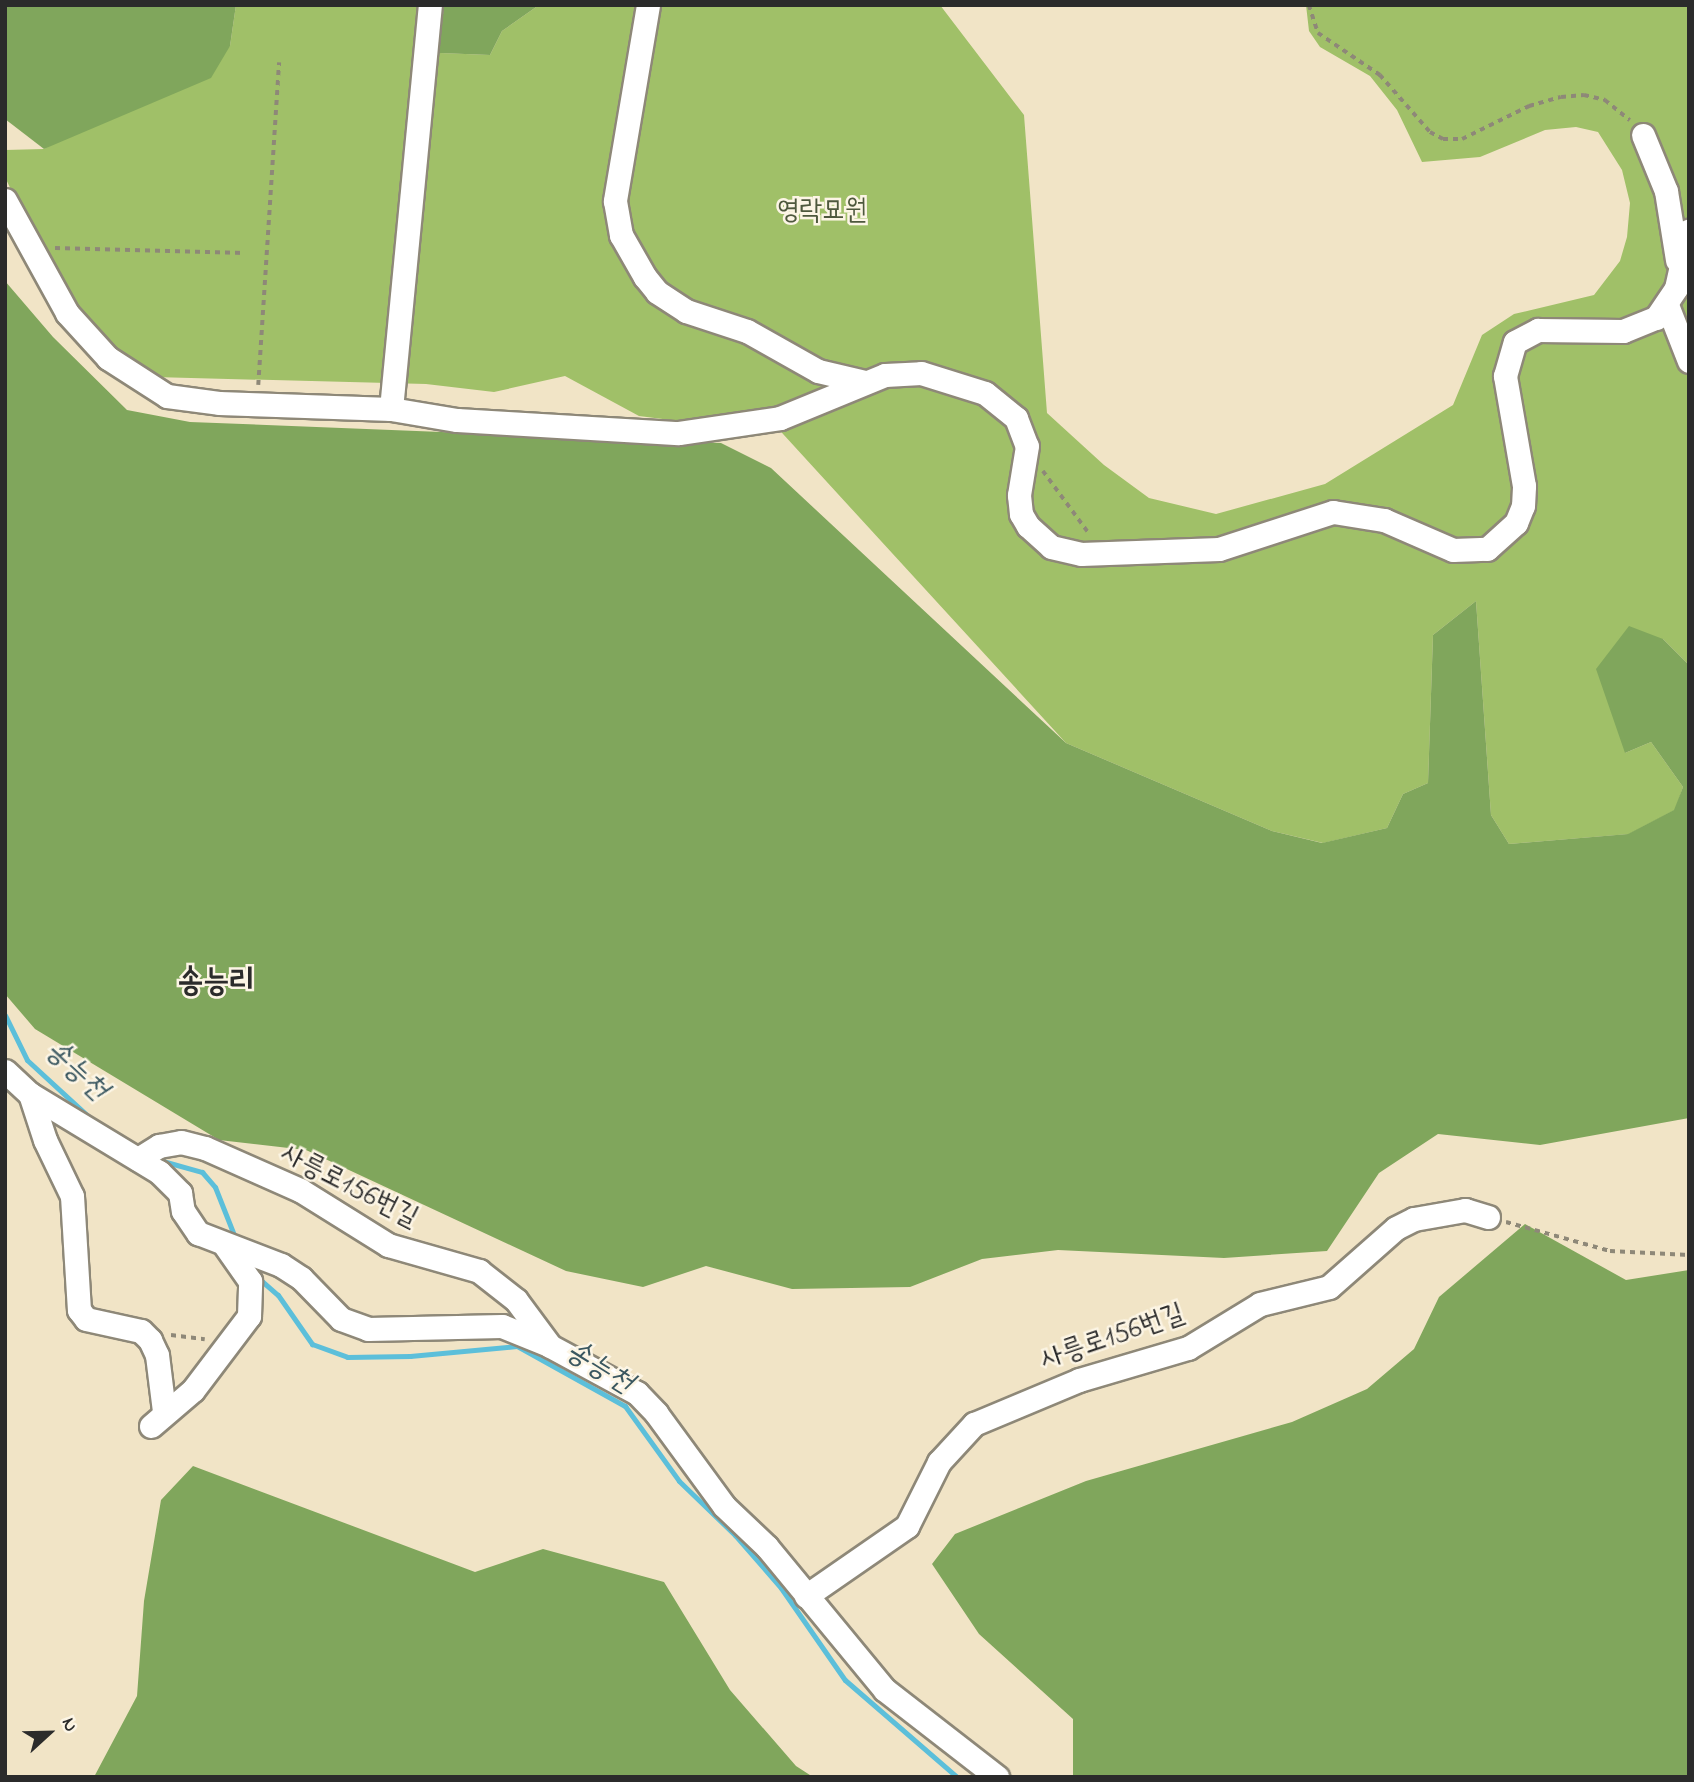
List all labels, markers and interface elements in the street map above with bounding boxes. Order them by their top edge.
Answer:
park label: 영락묘원 [777,195,867,229]
district label: 송능리 [177,964,255,1002]
water label: 송능천 [37,1033,115,1109]
street label: 사릉로156번길 [275,1138,423,1236]
street label: 사릉로156번길 [1037,1298,1189,1378]
water label: 송능천 [559,1334,639,1402]
north arrow [14,1698,84,1768]
text: N [54,1714,84,1736]

